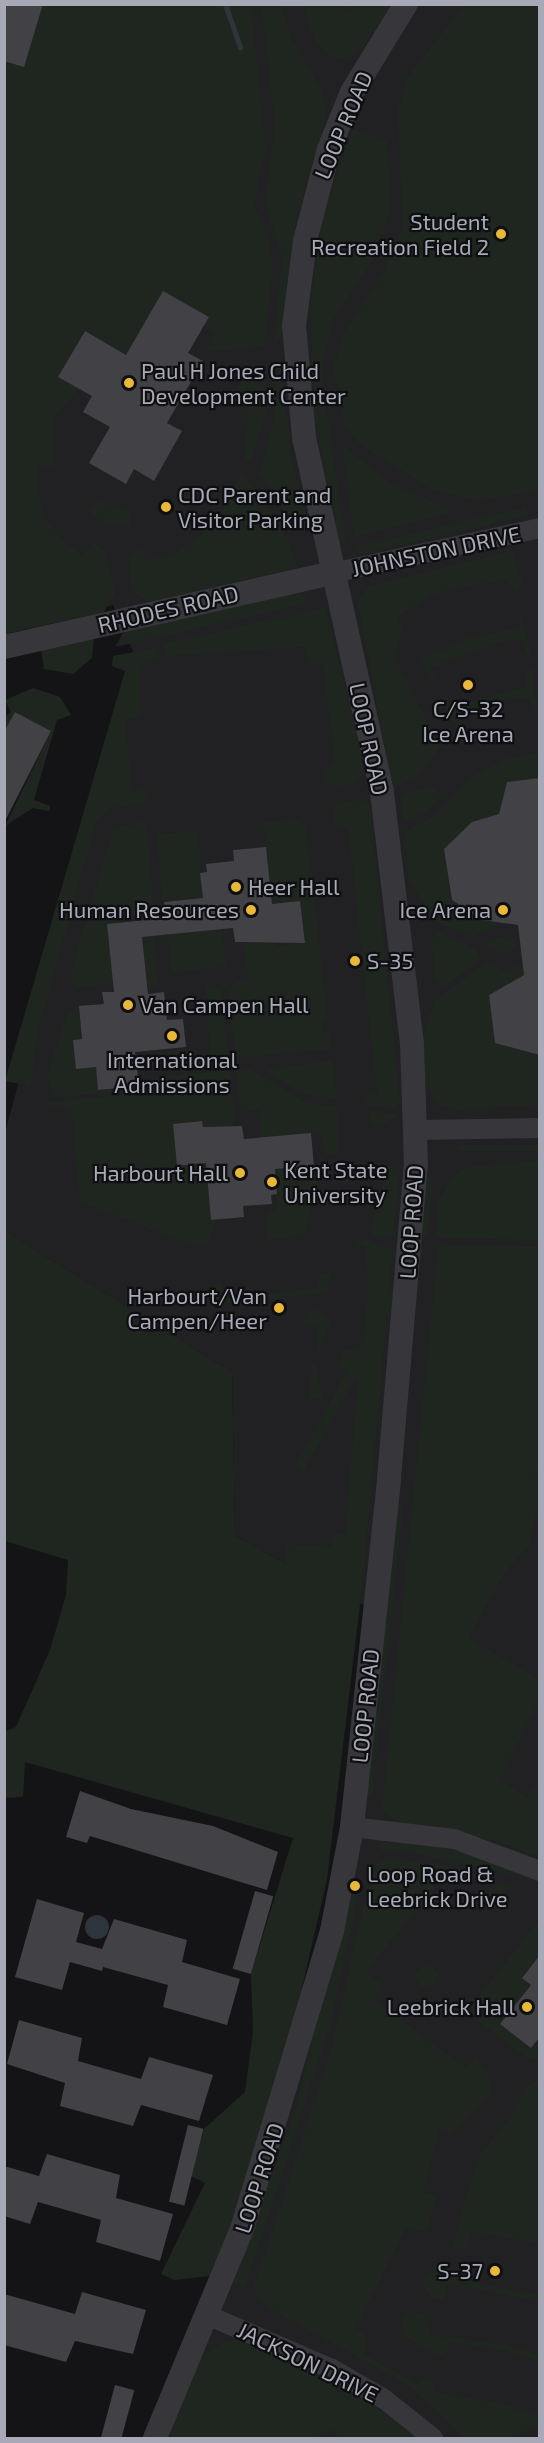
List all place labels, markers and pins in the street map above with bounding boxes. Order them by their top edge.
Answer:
place label: Student Recreation Field 2 [311,208,489,260]
marker: Student Recreation Field 2 [494,227,508,241]
place label: Paul H Jones Child Development Center [141,357,346,408]
marker: Paul H Jones Child Development Center [122,376,136,390]
place label: CDC Parent and Visitor Parking [178,481,331,532]
marker: CDC Parent and Visitor Parking [159,500,173,514]
marker: C/S-32 Ice Arena [461,678,475,692]
place label: C/S-32 Ice Arena [422,695,514,746]
place label: Heer Hall [248,874,340,900]
marker: Heer Hall [229,880,243,894]
place label: Human Resources [59,897,239,923]
place label: Ice Arena [399,897,491,923]
marker: Human Resources [244,903,258,917]
marker: Ice Arena [496,903,510,917]
place label: S-35 [367,948,413,974]
marker: S-35 [348,954,362,968]
place label: Van Campen Hall [140,992,309,1018]
marker: Van Campen Hall [121,998,135,1012]
marker: International Admissions [165,1029,179,1043]
place label: International Admissions [107,1046,237,1098]
place label: Kent State University [284,1156,387,1208]
place label: Harbourt Hall [93,1160,228,1186]
marker: Harbourt Hall [233,1166,247,1180]
marker: Kent State University [265,1175,279,1189]
place label: Harbourt/Van Campen/Heer [127,1282,267,1334]
marker: Harbourt/Van Campen/Heer [272,1301,286,1315]
place label: Loop Road & Leebrick Drive [367,1860,508,1912]
marker: Loop Road & Leebrick Drive [348,1879,362,1893]
place label: Leebrick Hall [387,1994,515,2020]
marker: Leebrick Hall [520,2000,534,2014]
place label: S-37 [437,2258,483,2284]
marker: S-37 [488,2264,502,2278]

